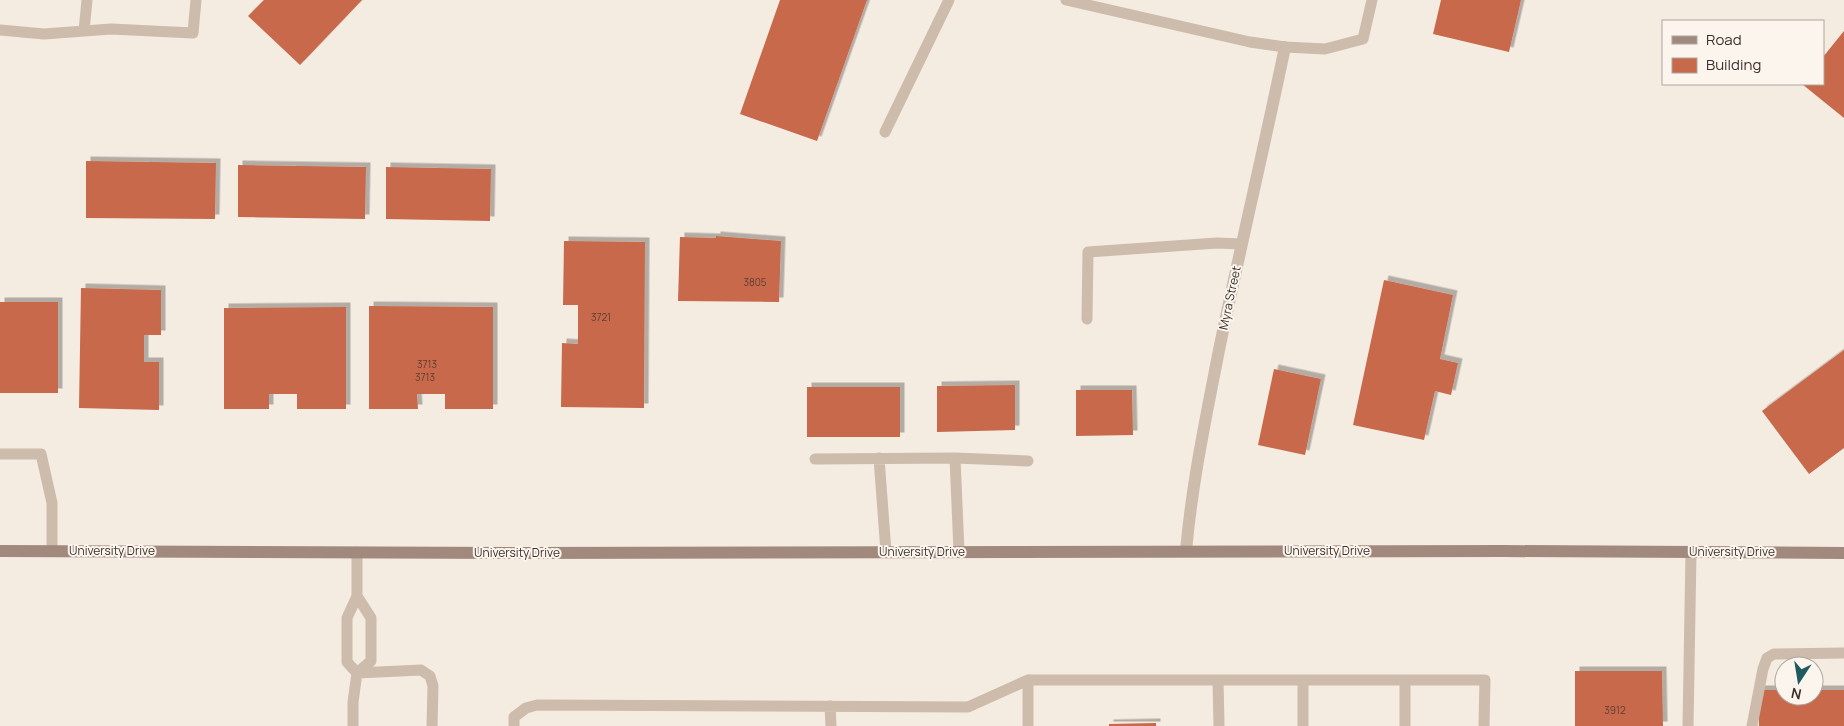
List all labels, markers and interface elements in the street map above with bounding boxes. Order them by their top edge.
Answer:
legend [1662,20,1824,85]
text: Road [1706,29,1742,50]
text: Building [1706,54,1761,75]
street label: Myra Street [1214,264,1245,331]
house number: 3805 [743,275,767,289]
house number: 3721 [591,310,611,324]
house number: 3713 [417,357,437,371]
house number: 3713 [415,370,435,384]
street label: University Drive [69,542,155,559]
street label: University Drive [1284,542,1370,559]
street label: University Drive [879,543,965,560]
street label: University Drive [1689,543,1775,560]
street label: University Drive [474,544,560,561]
north arrow [1774,656,1824,706]
text: N [1789,684,1803,705]
house number: 3912 [1604,703,1626,717]

